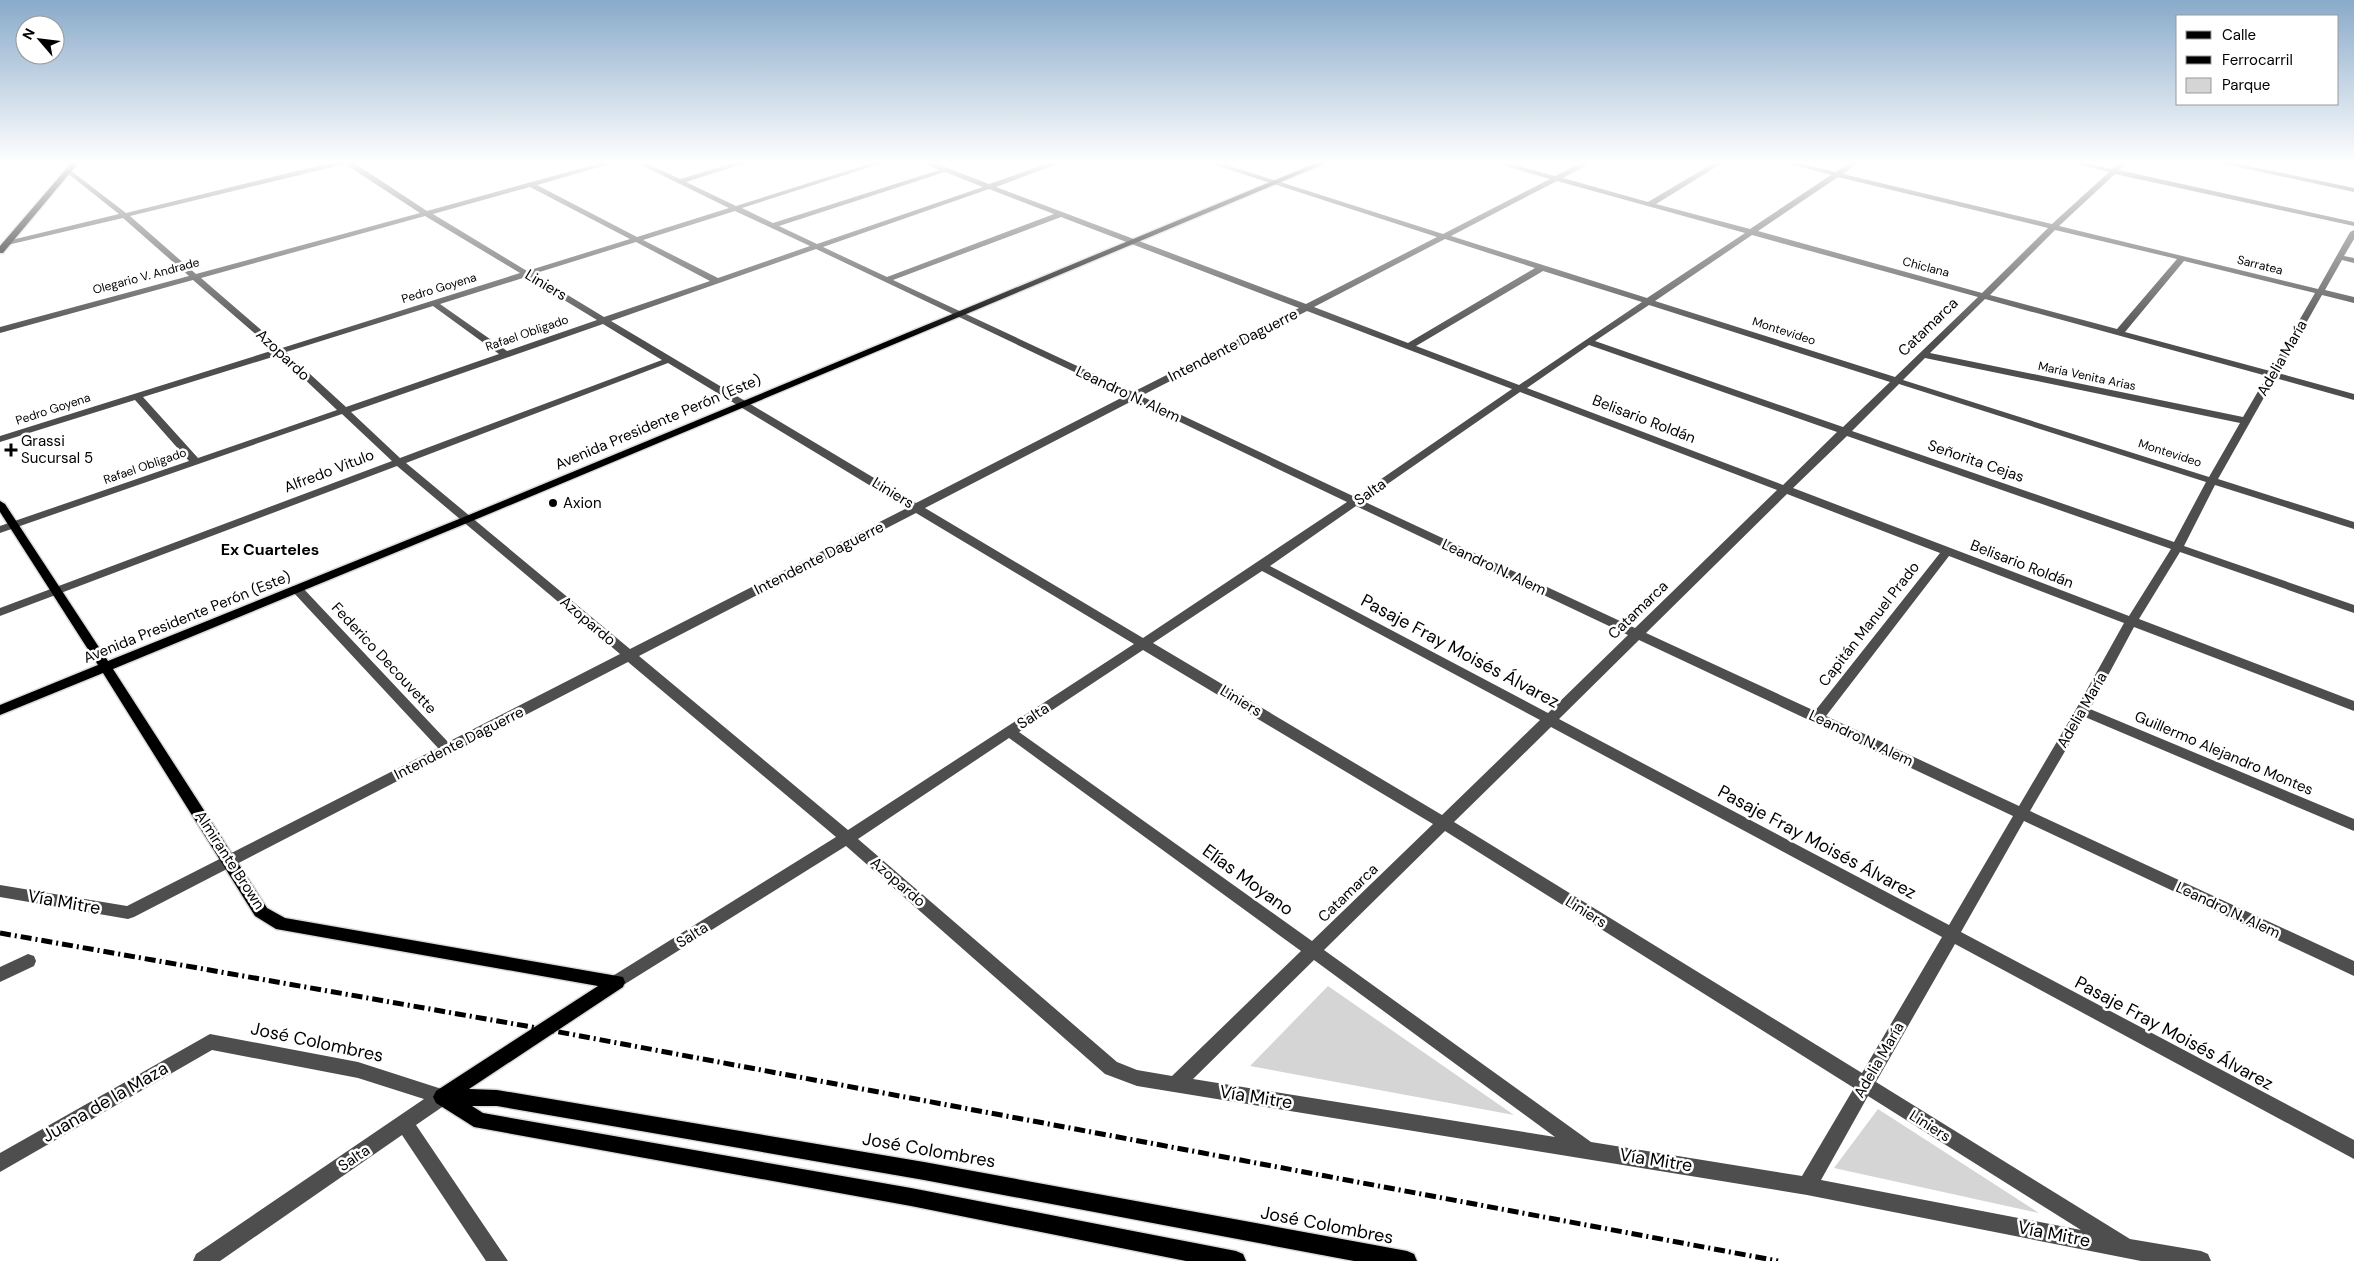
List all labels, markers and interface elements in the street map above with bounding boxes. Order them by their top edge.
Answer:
north arrow [15,15,65,65]
legend [2176,15,2339,105]
text: N [18,25,39,43]
text: Calle [2222,25,2256,45]
text: Ferrocarril [2222,50,2293,70]
text: Parque [2222,75,2270,95]
street label: Sarratea [2235,252,2285,278]
street label: Chiclana [1901,253,1951,281]
street label: Olegario V. Andrade [91,254,201,298]
street label: Liniers [521,265,571,305]
street label: Pedro Goyena [400,269,478,307]
street label: Catamarca [1894,293,1962,361]
street label: Intendente Daguerre [1165,304,1301,386]
street label: Rafael Obligado [483,311,571,355]
street label: Montevideo [1750,313,1818,349]
street label: Adelia María [2252,316,2312,400]
street label: Azopardo [252,325,314,385]
street label: Maria Venita Arias [2037,358,2137,394]
street label: Leandro N. Alem [1073,361,1183,427]
street label: Avenida Presidente Perón (Este) [552,369,764,475]
street label: Pedro Goyena [14,389,92,429]
street label: Belisario Roldán [1589,390,1699,448]
place label: Grassi Sucursal 5 [21,431,93,468]
street label: Señorita Cejas [1925,435,2027,487]
street label: Montevideo [2136,435,2204,471]
marker: Grassi Sucursal 5 [5,444,17,456]
street label: Rafael Obligado [101,444,189,488]
street label: Alfredo Vitulo [281,445,377,497]
street label: Liniers [868,473,918,513]
street label: Salta [1350,474,1390,510]
place label: Axion [563,493,602,513]
marker: Axion [547,497,559,509]
street label: Intendente Daguerre [751,517,887,599]
street label: Leandro N. Alem [1439,534,1549,600]
street label: Belisario Roldán [1967,535,2077,593]
district label: Ex Cuarteles [221,539,319,560]
street label: Capitán Manuel Prado [1814,557,1924,690]
street label: Avenida Presidente Perón (Este) [80,566,294,668]
street label: Catamarca [1604,576,1672,644]
street label: Pasaje Fray Moisés Álvarez [1357,588,1563,714]
street label: Azopardo [556,592,620,650]
street label: Federico Decouvette [327,598,441,718]
street label: Adelia María [2052,668,2112,752]
street label: Liniers [1216,681,1266,721]
street label: Salta [1013,698,1053,734]
street label: Intendente Daguerre [391,702,527,784]
street label: Leandro N. Alem [1806,705,1916,771]
street label: Guillermo Alejandro Montes [2132,706,2316,800]
street label: Pasaje Fray Moisés Álvarez [1714,779,1920,905]
street label: Almirante Brown [191,807,269,913]
street label: Elías Moyano [1198,839,1298,921]
street label: Azopardo [866,853,930,912]
street label: Catamarca [1314,859,1382,927]
street label: Leandro N. Alem [2173,877,2283,943]
street label: Vía Mitre [26,884,102,920]
street label: Liniers [1561,892,1611,932]
street label: Salta [672,917,712,953]
street label: Pasaje Fray Moisés Álvarez [2071,970,2277,1096]
street label: José Colombres [249,1016,385,1068]
street label: Adelia María [1849,1018,1909,1102]
street label: Juana de la Maza [38,1056,172,1148]
street label: Vía Mitre [1218,1079,1294,1115]
street label: Liniers [1905,1106,1955,1146]
street label: José Colombres [860,1126,998,1174]
street label: Salta [334,1140,374,1176]
street label: Vía Mitre [1618,1142,1694,1178]
street label: José Colombres [1258,1200,1396,1250]
street label: Vía Mitre [2016,1215,2092,1253]

